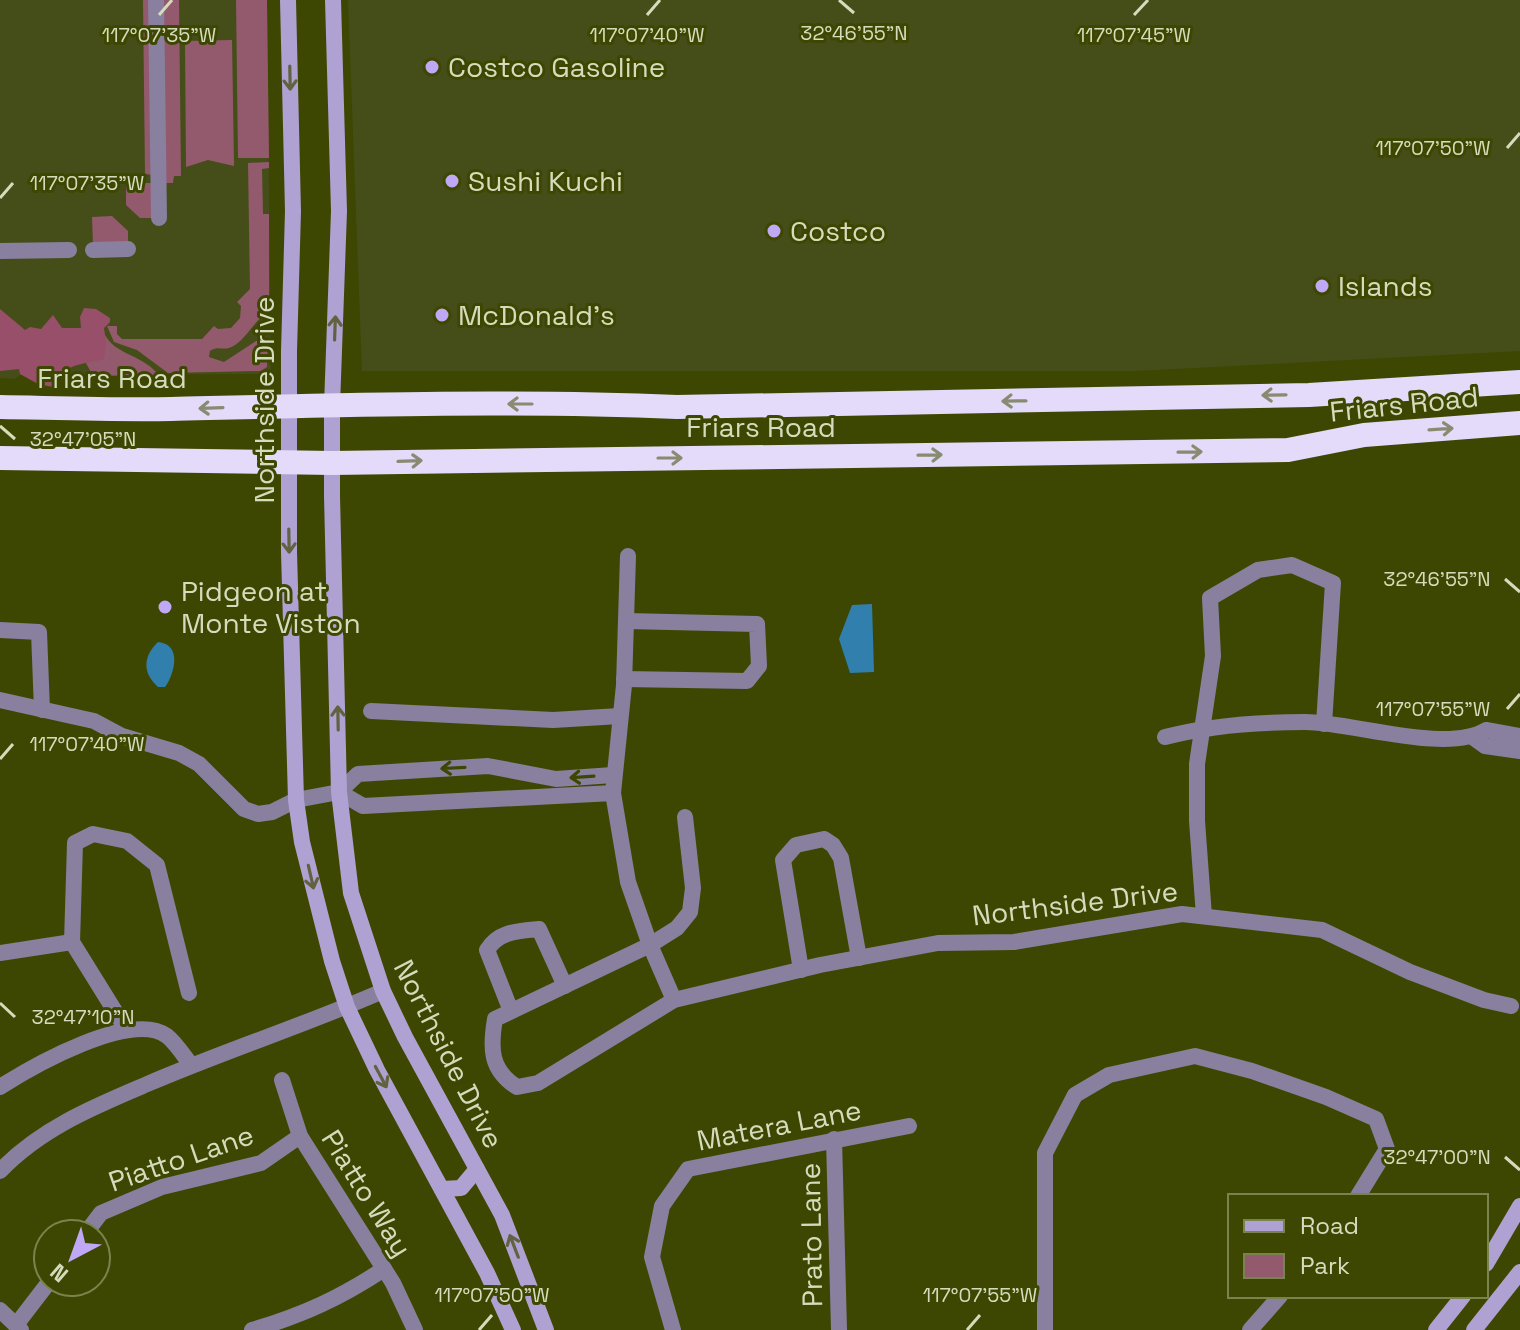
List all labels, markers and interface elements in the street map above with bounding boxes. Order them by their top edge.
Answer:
text: 32°46'55"N [800,20,908,46]
text: 117°07'35"W [102,22,216,48]
text: 117°07'40"W [590,22,704,48]
text: 117°07'45"W [1077,22,1191,48]
place label: Costco Gasoline [448,49,665,85]
marker: Costco Gasoline [423,58,441,76]
one-way arrow [282,64,297,91]
text: 117°07'50"W [1375,135,1491,161]
place label: Sushi Kuchi [468,163,623,199]
text: 117°07'35"W [30,170,144,196]
marker: Sushi Kuchi [443,172,461,190]
place label: Costco [790,213,886,249]
marker: Costco [765,222,783,240]
place label: Islands [1338,268,1433,304]
marker: Islands [1313,277,1331,295]
street label: Northside Drive [246,297,282,504]
place label: McDonald's [458,297,615,333]
marker: McDonald's [433,306,451,324]
one-way arrow [327,315,342,342]
street label: Friars Road [37,360,187,396]
street label: Friars Road [1328,378,1480,430]
one-way arrow [1261,388,1288,403]
one-way arrow [1001,393,1028,408]
one-way arrow [507,397,534,412]
one-way arrow [198,400,225,415]
street label: Friars Road [686,409,836,445]
one-way arrow [1427,421,1454,436]
text: 32°47'05"N [30,426,136,452]
one-way arrow [1176,444,1203,459]
one-way arrow [916,448,943,463]
one-way arrow [656,450,683,466]
one-way arrow [396,453,423,468]
one-way arrow [281,527,297,554]
text: 32°46'55"N [1383,566,1491,592]
place label: Pidgeon at Monte Viston [181,573,361,641]
marker: Pidgeon at Monte Viston [156,598,174,616]
text: 117°07'55"W [1376,696,1490,722]
one-way arrow [330,705,345,732]
text: 117°07'40"W [30,731,144,757]
one-way arrow [440,761,467,776]
one-way arrow [569,770,596,785]
one-way arrow [304,864,319,889]
street label: Northside Drive [970,873,1180,933]
street label: Northside Drive [386,954,512,1154]
text: 32°47'10"N [32,1004,134,1030]
one-way arrow [374,1065,390,1088]
street label: Matera Lane [694,1091,864,1159]
street label: Piatto Lane [104,1116,258,1200]
street label: Piatto Way [314,1123,420,1263]
text: 32°47'00"N [1383,1144,1491,1170]
street label: Prato Lane [792,1163,830,1307]
legend [1228,1194,1488,1298]
text: Road [1300,1210,1359,1241]
north arrow [32,1218,112,1298]
one-way arrow [506,1234,521,1259]
text: Park [1300,1250,1350,1281]
text: N [44,1258,74,1288]
text: 117°07'50"W [434,1282,550,1308]
text: 117°07'55"W [923,1282,1037,1308]

